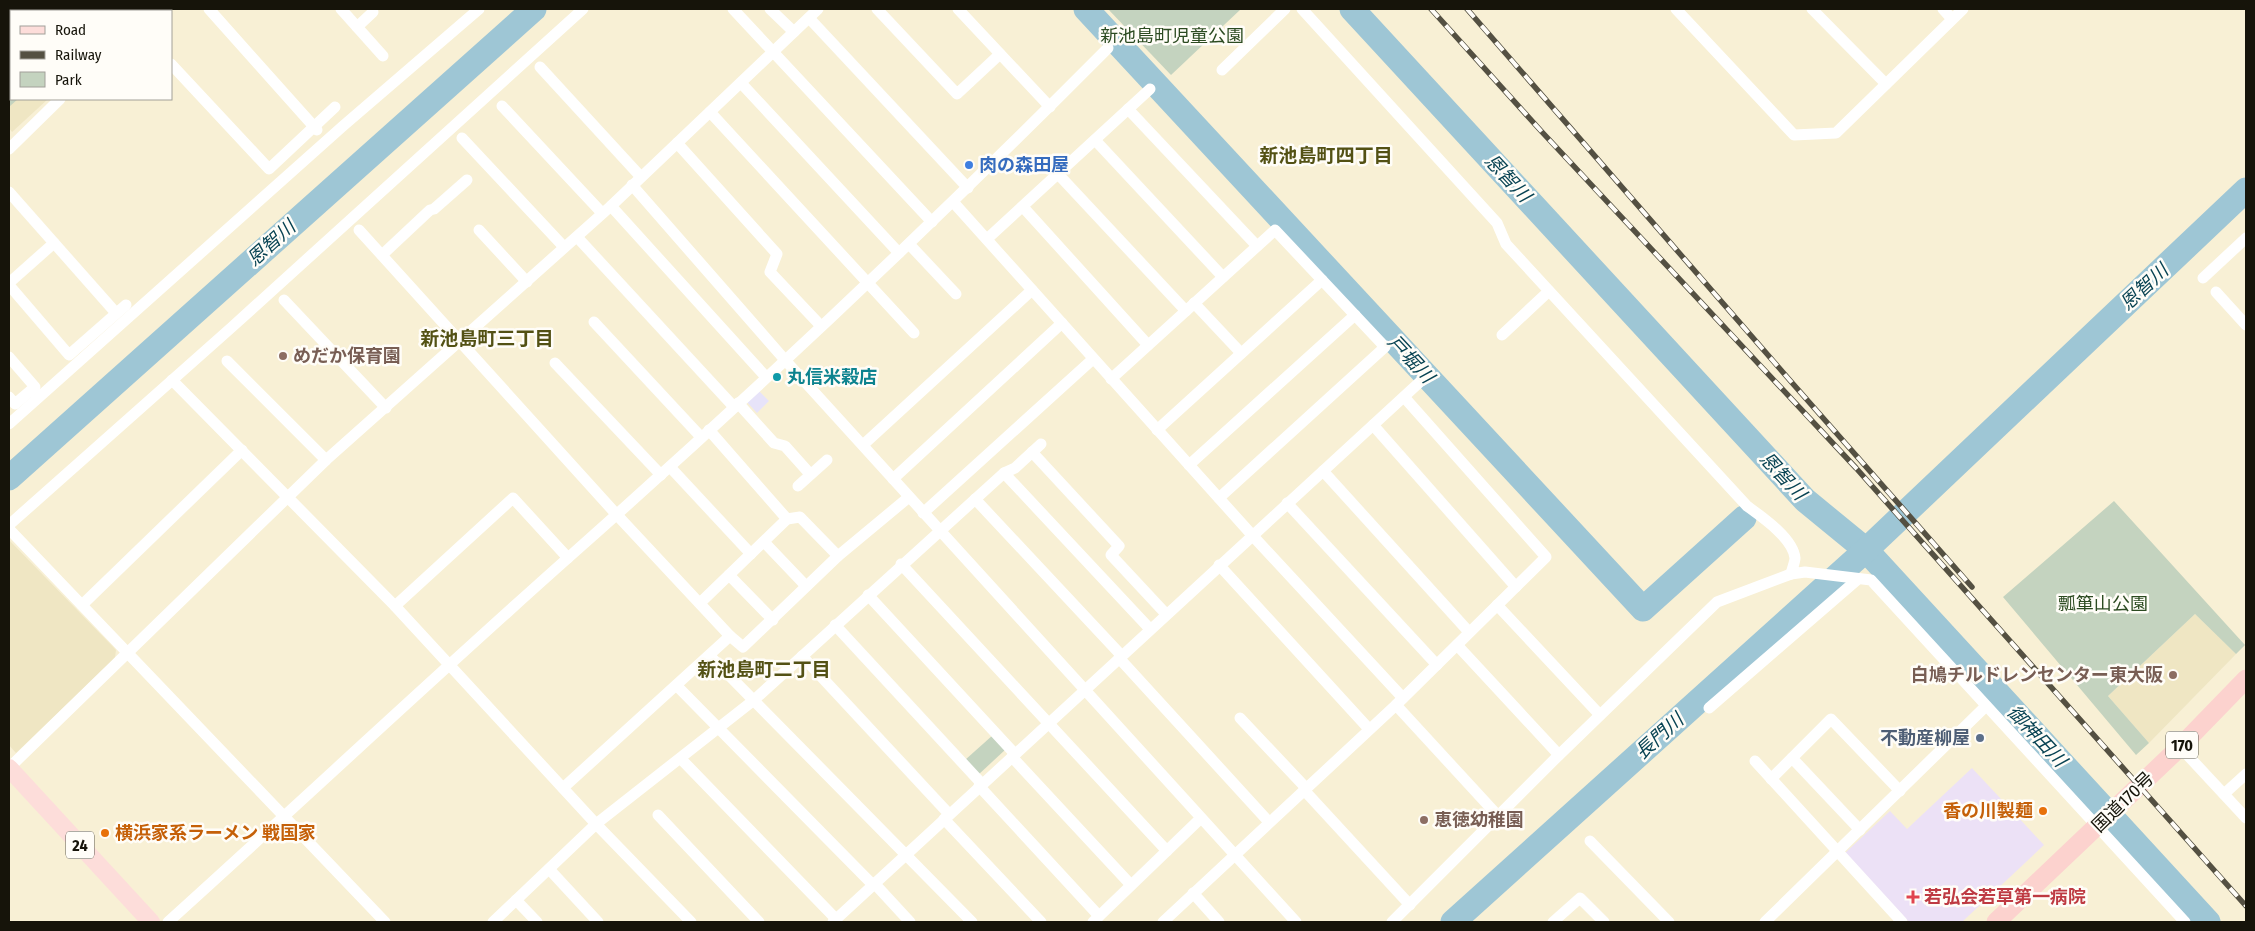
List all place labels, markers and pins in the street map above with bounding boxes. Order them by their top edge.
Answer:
place label: 肉の森田屋 [979,154,1069,176]
marker: 肉の森田屋 [963,159,975,171]
place label: めだか保育園 [293,345,401,367]
marker: めだか保育園 [277,350,289,362]
place label: 丸信米穀店 [787,366,877,388]
marker: 丸信米穀店 [771,371,783,383]
place label: 白鳩チルドレンセンター東大阪 [1911,664,2163,686]
marker: 白鳩チルドレンセンター東大阪 [2167,669,2179,681]
place label: 不動産柳屋 [1880,727,1970,749]
marker: 不動産柳屋 [1974,732,1986,744]
place label: 香の川製麺 [1943,800,2033,822]
marker: 香の川製麺 [2037,805,2049,817]
place label: 恵徳幼稚園 [1434,809,1524,831]
marker: 恵徳幼稚園 [1418,814,1430,826]
place label: 横浜家系ラーメン 戦国家 [115,822,316,844]
marker: 横浜家系ラーメン 戦国家 [99,827,111,839]
place label: 若弘会若草第一病院 [1924,886,2086,908]
marker: 若弘会若草第一病院 [1906,890,1920,904]

